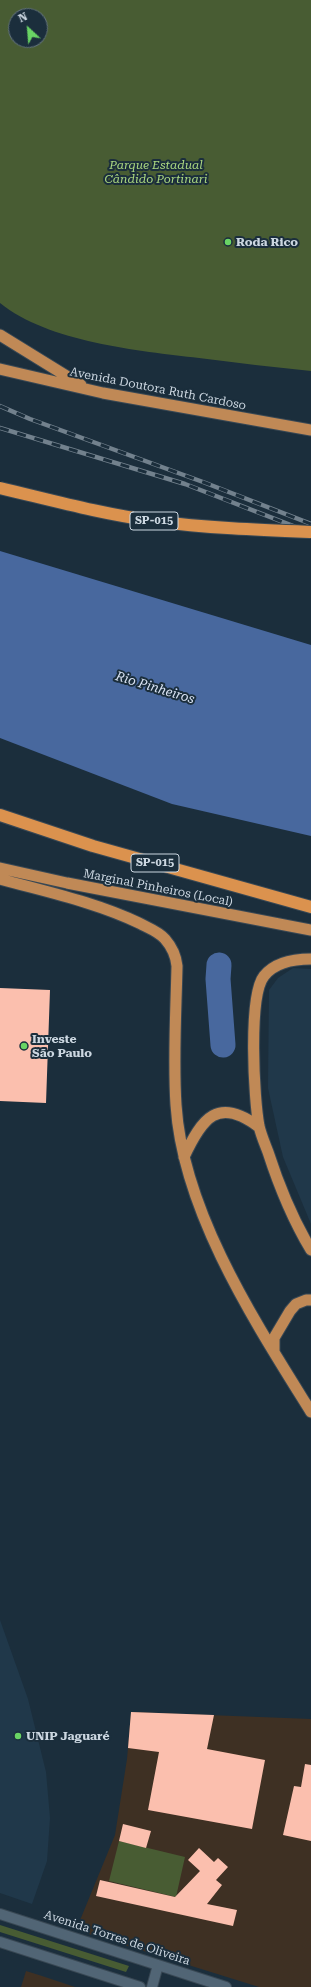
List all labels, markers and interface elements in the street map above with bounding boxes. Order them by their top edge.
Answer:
north arrow [8,8,48,48]
text: N [16,10,30,25]
park label: Parque Estadual Cândido Portinari [104,158,208,186]
place label: Roda Rico [236,235,298,249]
marker: Roda Rico [223,237,233,247]
street label: Avenida Doutora Ruth Cardoso [69,365,247,413]
road number: SP-015 [130,512,178,530]
water label: Rio Pinheiros [114,669,196,707]
road number: SP-015 [131,854,179,872]
street label: Marginal Pinheiros (Local) [82,866,234,910]
place label: Investe São Paulo [32,1032,92,1060]
marker: Investe São Paulo [19,1041,29,1051]
place label: UNIP Jaguaré [26,1729,109,1743]
marker: UNIP Jaguaré [13,1731,23,1741]
street label: Avenida Torres de Oliveira [42,1908,192,1968]

